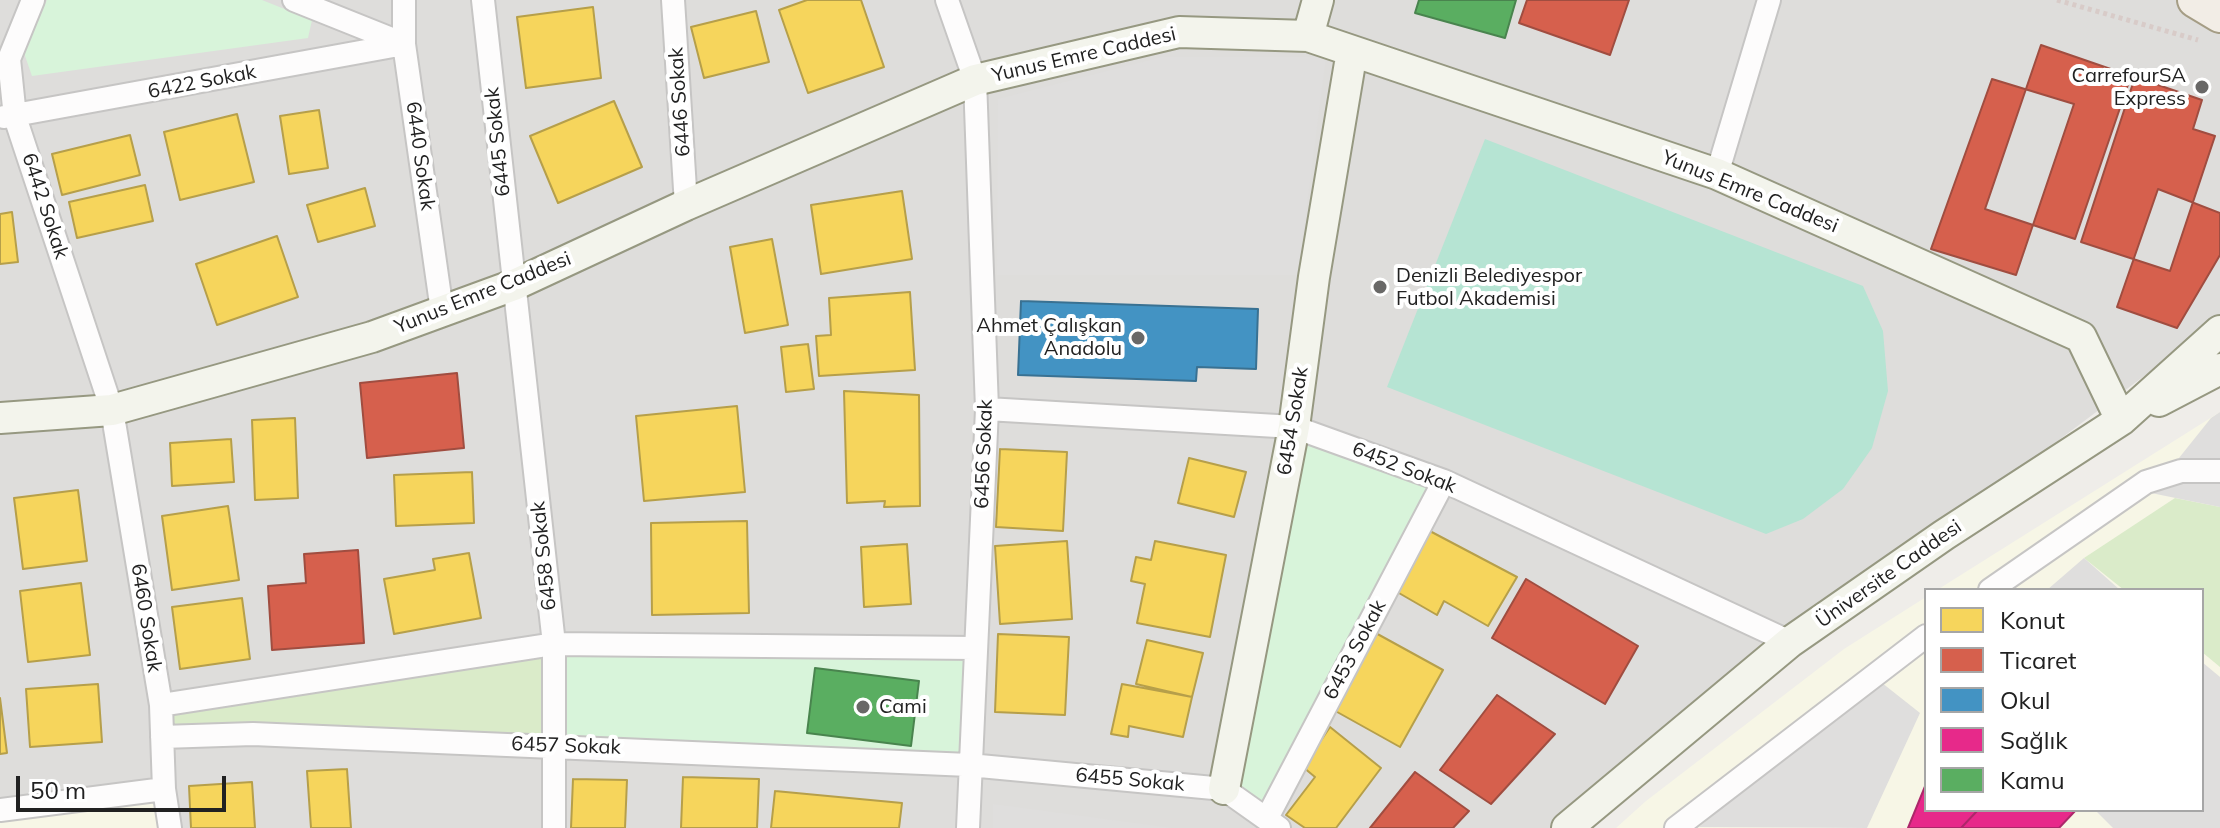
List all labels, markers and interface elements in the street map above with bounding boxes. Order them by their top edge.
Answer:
street label: Yunus Emre Caddesi [990,22,1178,88]
street label: 6446 Sokak [664,46,696,158]
street label: 6422 Sokak [146,60,258,104]
place label: CarrefourSA Express [2072,64,2186,111]
marker: CarrefourSA Express [2193,78,2211,96]
street label: 6445 Sokak [480,86,516,198]
street label: 6440 Sokak [400,100,440,212]
street label: Yunus Emre Caddesi [1658,146,1842,238]
street label: 6442 Sokak [17,150,73,262]
street label: Yunus Emre Caddesi [391,247,575,339]
place label: Denizli Belediyespor Futbol Akademisi [1396,264,1582,311]
marker: Denizli Belediyespor Futbol Akademisi [1371,278,1389,296]
place label: Ahmet Çalışkan Anadolu [976,314,1122,361]
marker: Ahmet Çalışkan Anadolu [1129,329,1147,347]
street label: 6454 Sokak [1273,365,1313,477]
street label: 6456 Sokak [970,399,998,509]
street label: 6452 Sokak [1349,437,1459,499]
street label: 6458 Sokak [526,500,562,612]
street label: Üniversite Caddesi [1812,515,1966,633]
street label: 6460 Sokak [126,562,166,674]
legend [1924,588,2204,812]
street label: 6453 Sokak [1319,596,1391,704]
text: Konut [2000,605,2065,635]
text: Ticaret [2000,645,2076,675]
text: Okul [2000,685,2050,715]
place label: Cami [879,695,927,719]
marker: Cami [854,698,872,716]
text: Sağlık [2000,725,2068,755]
street label: 6457 Sokak [511,732,621,760]
scale bar [20,760,230,810]
street label: 6455 Sokak [1074,763,1186,797]
text: Kamu [2000,765,2065,795]
text: 50 m [30,775,86,805]

